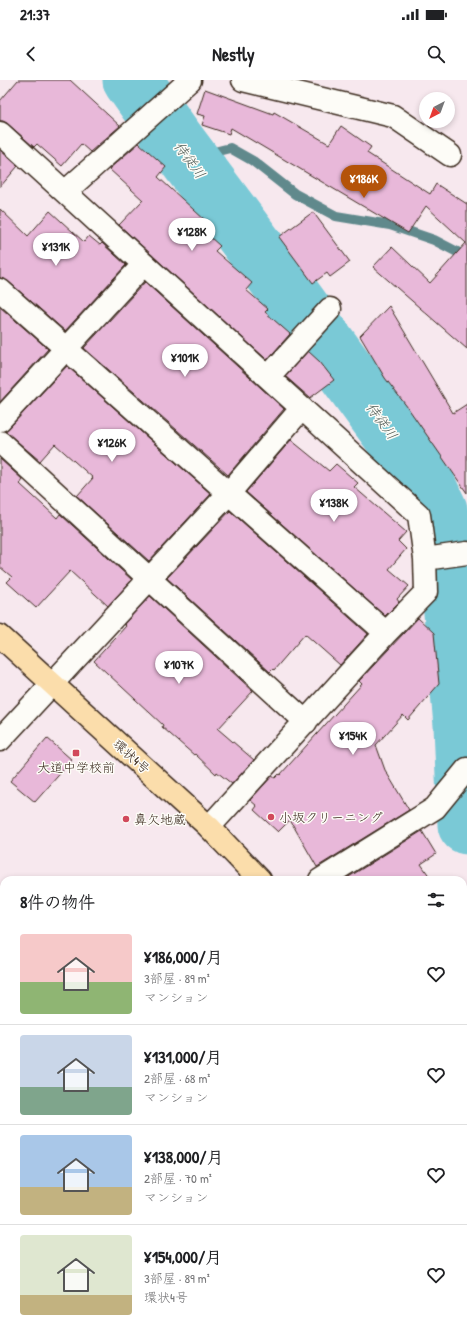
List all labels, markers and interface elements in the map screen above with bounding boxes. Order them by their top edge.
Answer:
text: 21:37 [20,4,50,25]
text: Nestly [212,42,255,67]
icon: back [20,43,42,65]
icon: search [425,43,447,65]
north arrow [419,92,455,128]
map controls [419,92,455,128]
water label: 侍従川 [170,137,210,182]
pin: ¥186K [336,165,392,199]
text: ¥186K [350,169,378,187]
pin: ¥128K [164,218,220,252]
text: ¥128K [177,222,207,240]
pin: ¥131K [28,233,84,267]
text: ¥131K [42,237,70,255]
pin: ¥101K [157,344,213,378]
text: ¥101K [171,348,199,366]
water label: 侍従川 [362,398,402,443]
pin: ¥126K [84,429,140,463]
text: ¥126K [98,433,126,451]
pin: ¥138K [306,489,362,523]
text: ¥138K [319,493,349,511]
pin: ¥107K [151,651,207,685]
text: ¥107K [164,655,194,673]
pin: ¥154K [325,722,381,756]
text: ¥154K [339,726,367,744]
street label: 環状4号 [110,735,154,777]
marker: 大道中学校前 [71,748,81,758]
place label: 大道中学校前 [37,758,115,776]
place label: 小坂クリーニング [279,808,383,826]
place label: 鼻欠地蔵 [134,810,186,828]
marker: 小坂クリーニング [266,812,276,822]
marker: 鼻欠地蔵 [121,814,131,824]
icon: filters [425,889,447,911]
text: 8件の物件 [20,890,95,913]
text: ¥186,000/月 [144,945,223,968]
icon: home [52,950,100,998]
icon: heart [425,963,447,985]
text: 3部屋 · 89 m² [144,969,210,987]
text: マンション [144,988,208,1006]
text: ¥131,000/月 [144,1045,222,1068]
icon: home [52,1051,100,1099]
icon: heart [425,1064,447,1086]
text: 2部屋 · 68 m² [144,1069,210,1087]
text: マンション [144,1088,208,1106]
text: ¥138,000/月 [144,1145,224,1168]
icon: home [52,1151,100,1199]
icon: heart [425,1164,447,1186]
text: 2部屋 · 70 m² [144,1169,212,1187]
text: マンション [144,1188,208,1206]
text: ¥154,000/月 [144,1245,222,1268]
icon: home [52,1251,100,1299]
icon: heart [425,1264,447,1286]
text: 3部屋 · 89 m² [144,1269,210,1287]
text: 環状4号 [144,1288,188,1306]

